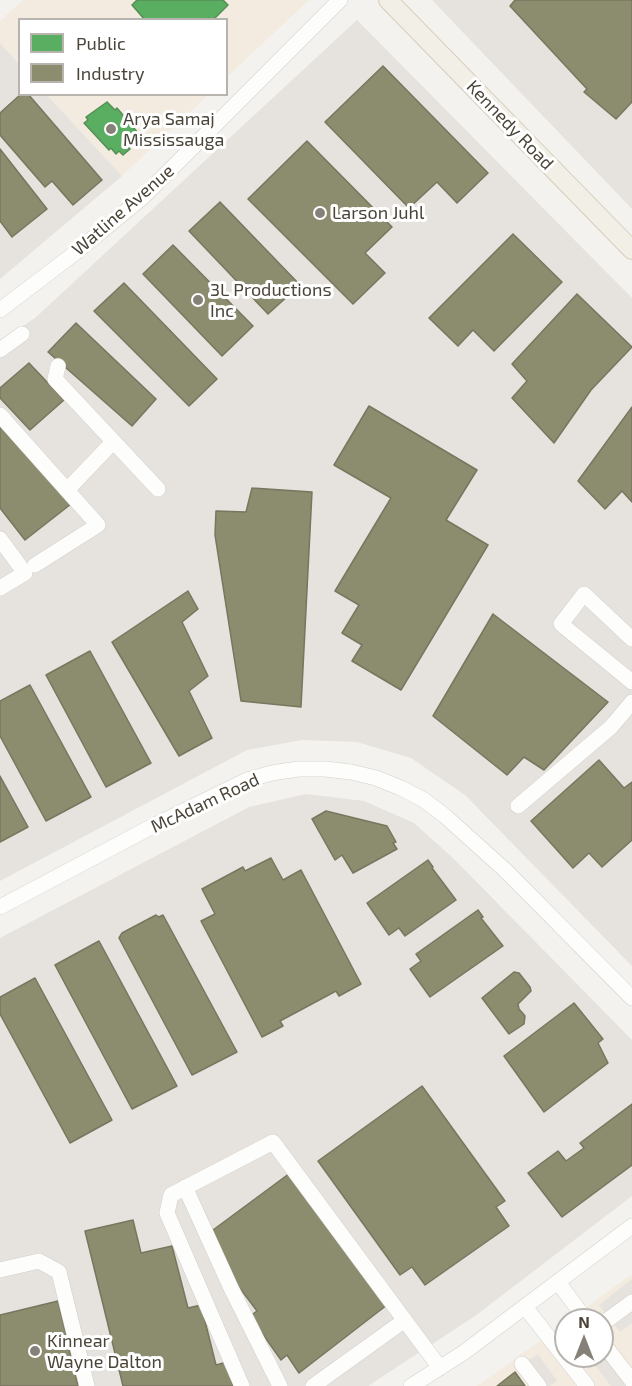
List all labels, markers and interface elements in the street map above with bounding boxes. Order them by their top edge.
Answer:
legend [18,18,228,96]
text: Public [76,32,126,54]
text: Industry [76,62,145,84]
street label: Kennedy Road [462,76,558,174]
place label: Arya Samaj Mississauga [123,108,224,150]
marker: Arya Samaj Mississauga [104,122,118,136]
street label: Watline Avenue [68,160,178,260]
place label: Larson Juhl [332,202,424,224]
marker: Larson Juhl [313,206,327,220]
place label: 3L Productions Inc [210,279,332,322]
marker: 3L Productions Inc [191,293,205,307]
street label: McAdam Road [147,768,263,838]
north arrow [554,1308,614,1368]
text: N [578,1312,590,1331]
place label: Kinnear Wayne Dalton [47,1330,162,1372]
marker: Kinnear Wayne Dalton [28,1344,42,1358]

